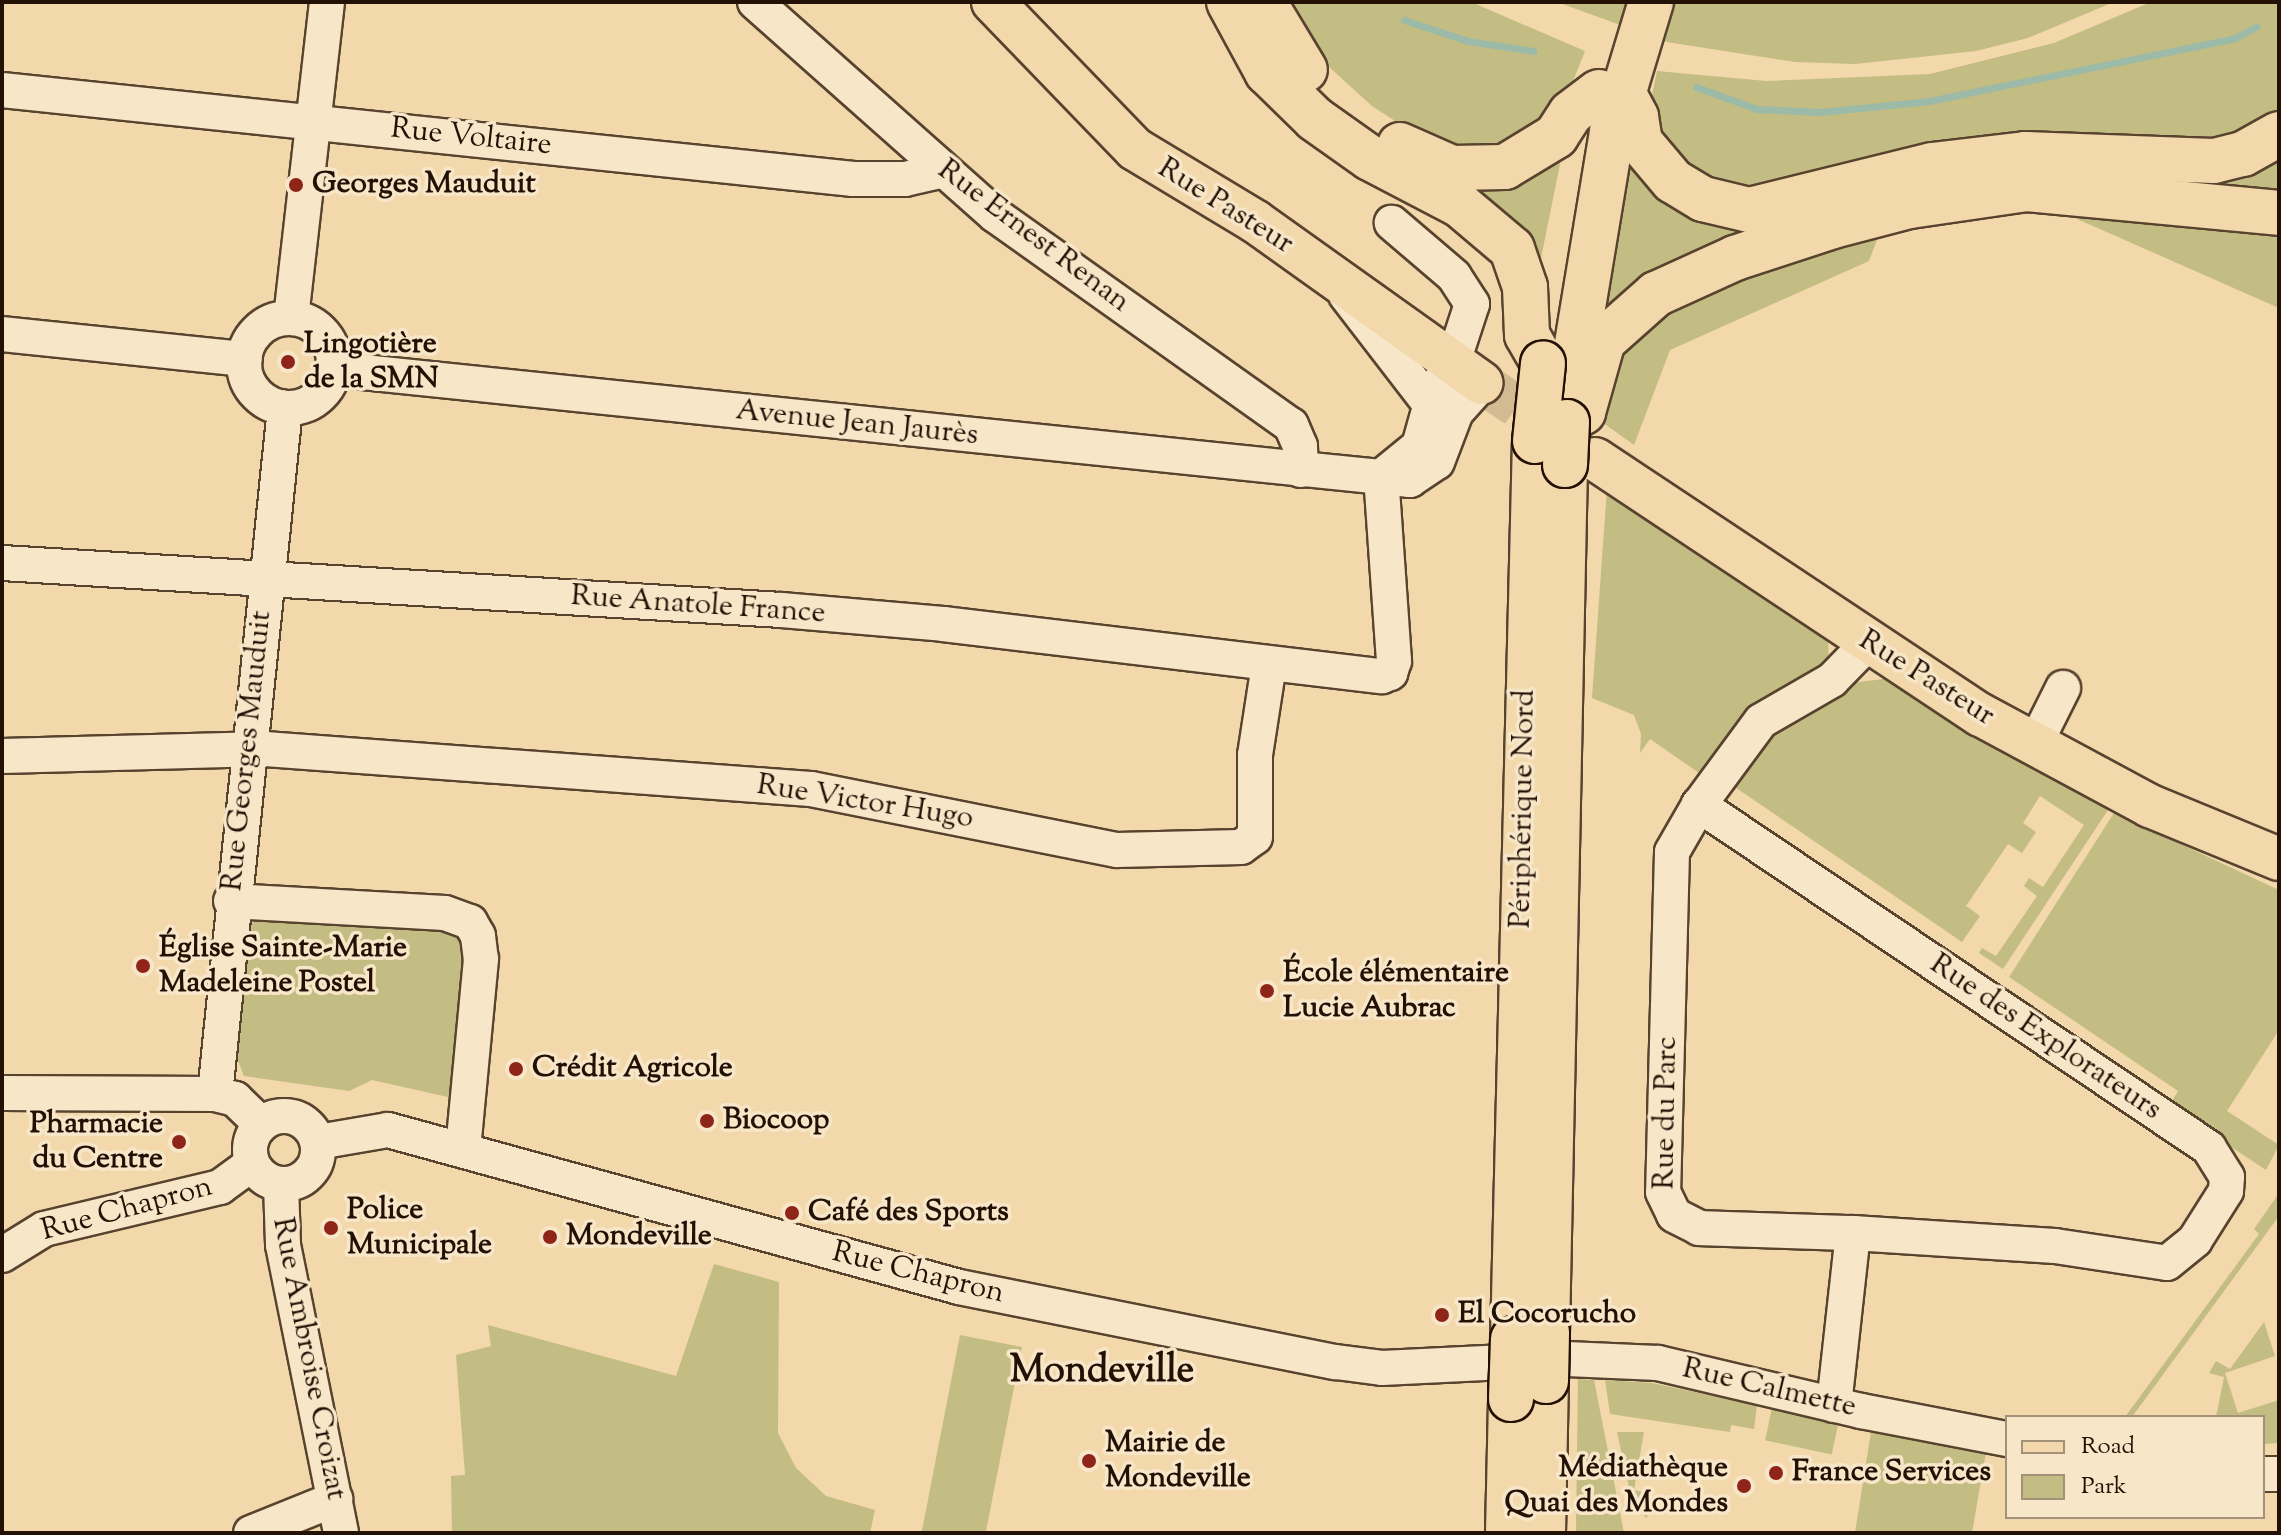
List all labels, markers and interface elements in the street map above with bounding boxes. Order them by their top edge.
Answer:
street label: Rue Voltaire [389,112,553,164]
street label: Rue Pasteur [1150,151,1300,263]
street label: Rue Ernest Renan [930,153,1136,321]
place label: Georges Mauduit [312,167,536,203]
marker: Georges Mauduit [287,176,305,194]
place label: Lingotière de la SMN [304,327,439,398]
marker: Lingotière de la SMN [279,353,297,371]
street label: Avenue Jean Jaurès [734,393,980,455]
street label: Rue Anatole France [569,579,827,633]
street label: Rue Georges Mauduit [215,609,281,893]
street label: Rue Pasteur [1851,623,2001,735]
street label: Périphérique Nord [1504,689,1544,929]
street label: Rue Victor Hugo [754,768,976,838]
place label: Église Sainte-Marie Madeleine Postel [159,931,407,1002]
street label: Rue des Explorateurs [1922,947,2168,1129]
place label: École élémentaire Lucie Aubrac [1283,956,1509,1026]
marker: Église Sainte-Marie Madeleine Postel [134,957,152,975]
marker: École élémentaire Lucie Aubrac [1258,982,1276,1000]
street label: Rue du Parc [1648,1036,1686,1190]
place label: Crédit Agricole [532,1051,733,1087]
marker: Crédit Agricole [507,1060,525,1078]
place label: Biocoop [723,1103,829,1139]
place label: Pharmacie du Centre [30,1107,163,1178]
marker: Biocoop [698,1112,716,1130]
marker: Pharmacie du Centre [170,1133,188,1151]
street label: Rue Chapron [37,1170,217,1250]
place label: Police Municipale [347,1193,492,1264]
place label: Café des Sports [808,1195,1009,1231]
marker: Café des Sports [783,1204,801,1222]
street label: Rue Ambroise Croizat [263,1215,353,1503]
marker: Police Municipale [322,1219,340,1237]
place label: Mondeville [566,1219,712,1255]
marker: Mondeville [541,1228,559,1246]
street label: Rue Chapron [828,1235,1008,1313]
place label: El Cocorucho [1458,1297,1636,1333]
marker: El Cocorucho [1433,1306,1451,1324]
district label: Mondeville [1010,1350,1194,1396]
street label: Rue Calmette [1679,1352,1859,1426]
legend [2005,1415,2265,1519]
place label: Mairie de Mondeville [1105,1426,1251,1496]
text: Road [2081,1430,2135,1464]
place label: Médiathèque Quai des Mondes [1505,1451,1728,1522]
marker: Mairie de Mondeville [1080,1452,1098,1470]
place label: France Services [1792,1455,1991,1491]
marker: France Services [1767,1464,1785,1482]
text: Park [2081,1470,2127,1504]
marker: Médiathèque Quai des Mondes [1735,1477,1753,1495]

